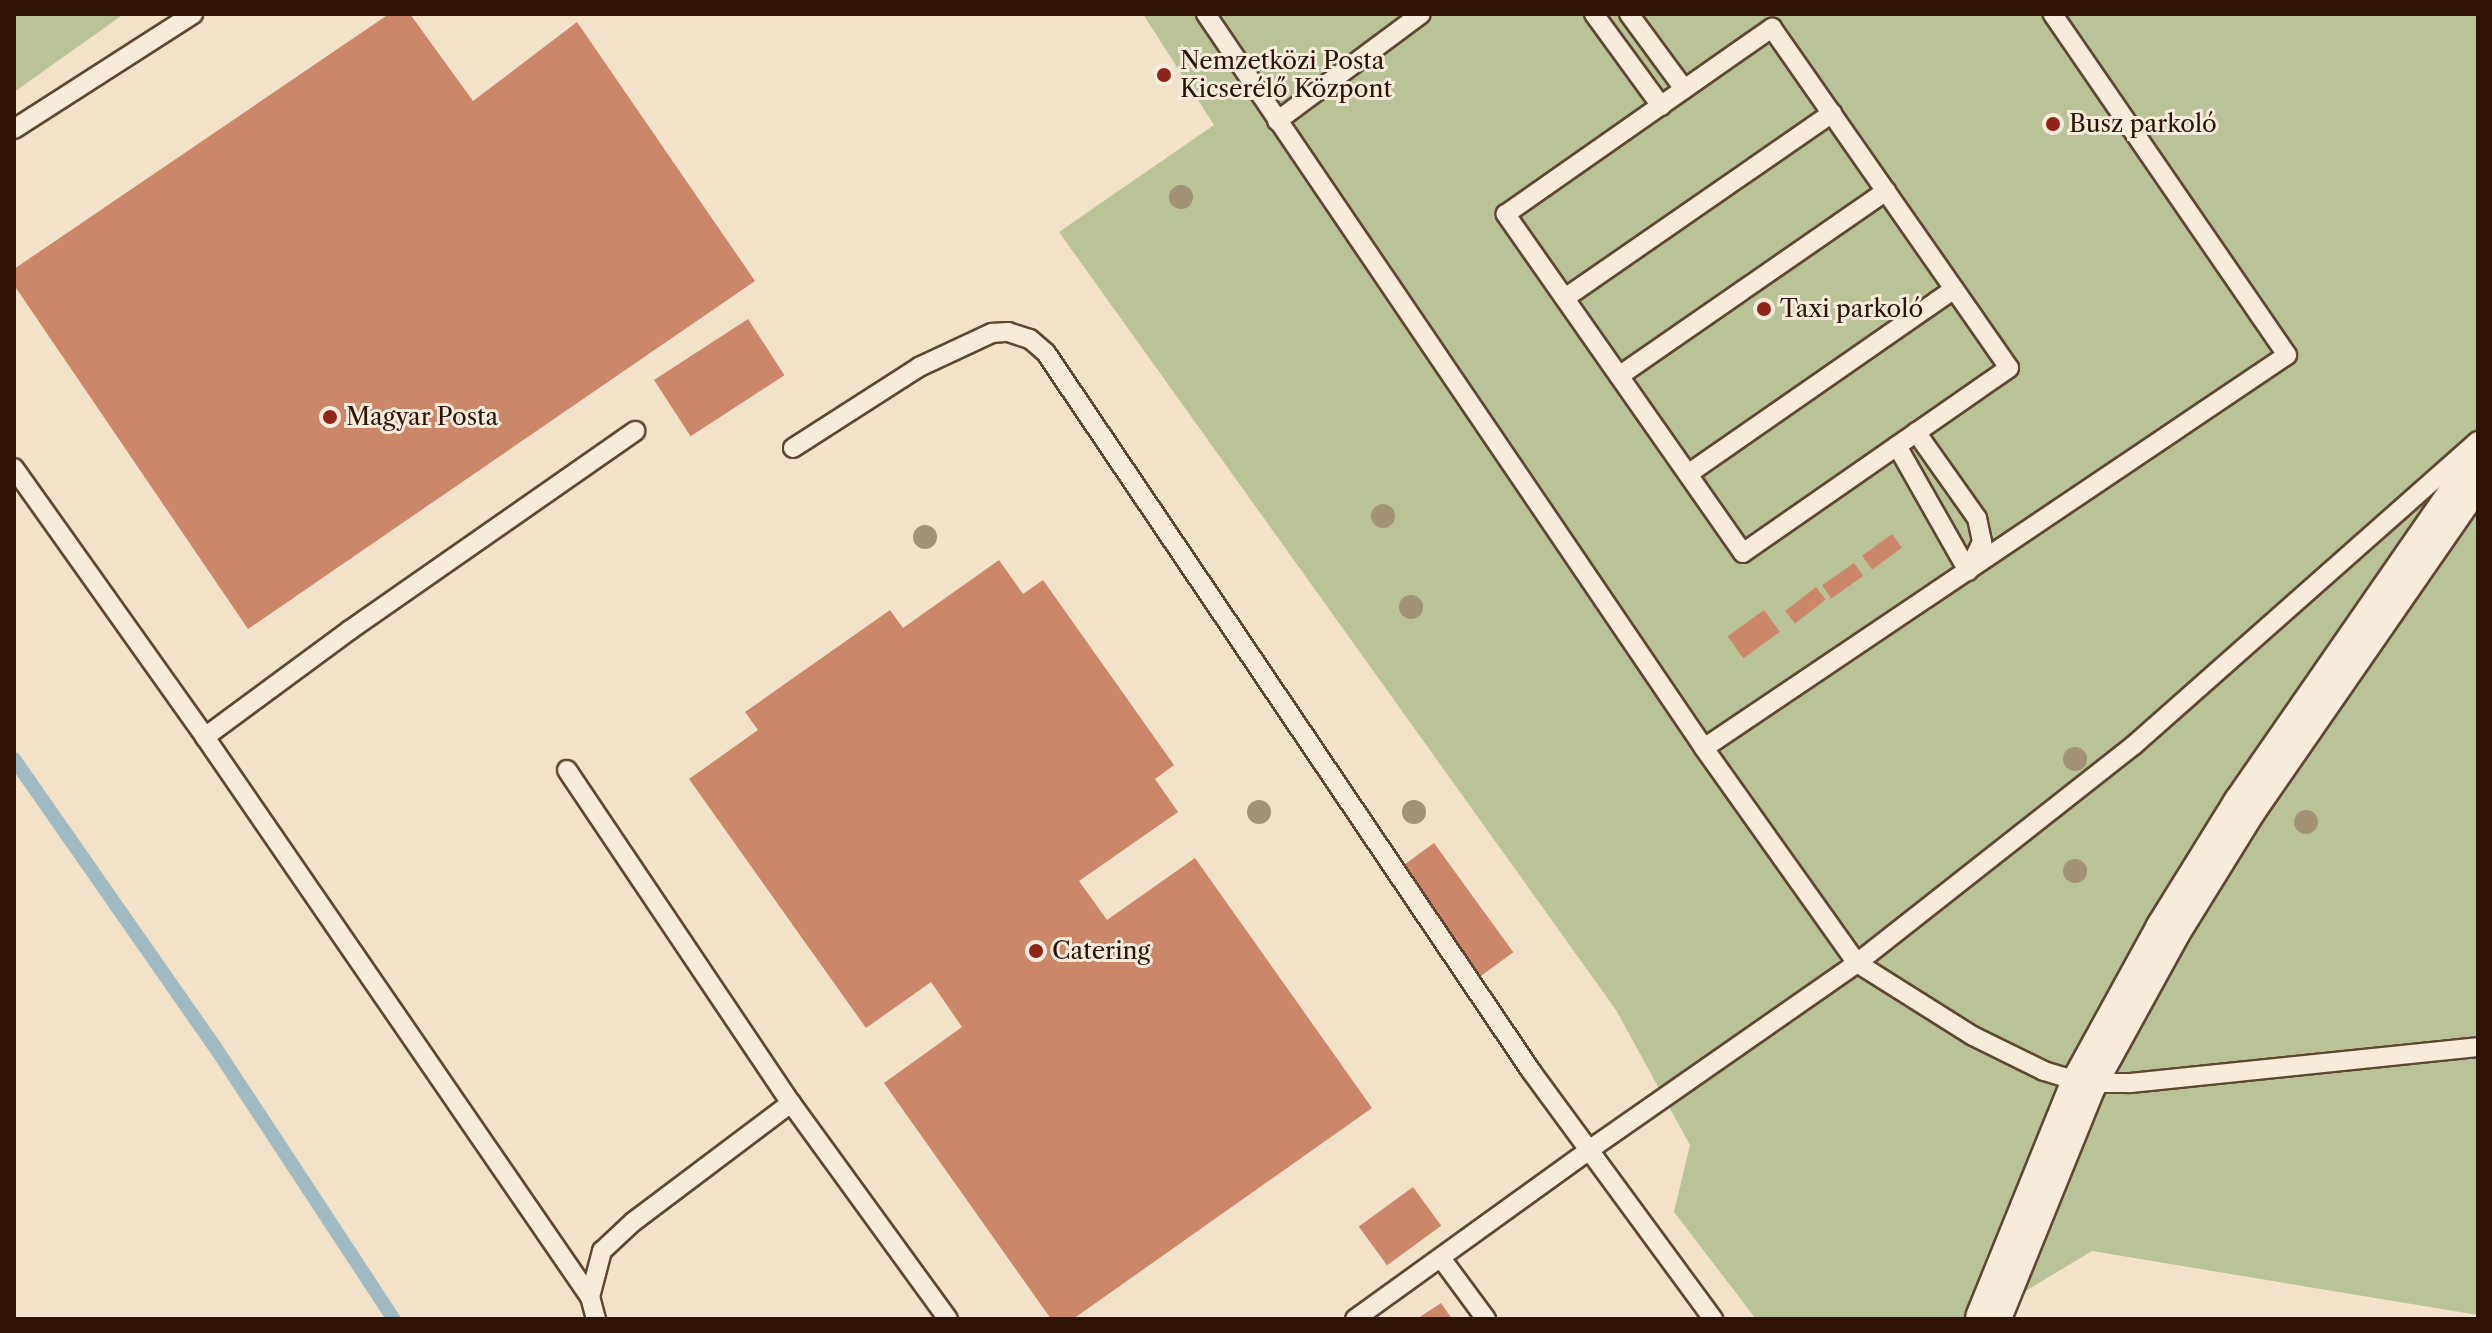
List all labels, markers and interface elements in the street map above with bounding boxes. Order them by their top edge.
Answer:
place label: Nemzetközi Posta Kicserélő Központ [1180,47,1392,103]
marker: Nemzetközi Posta Kicserélő Központ [1155,66,1173,84]
place label: Busz parkoló [2069,110,2217,138]
marker: Busz parkoló [2044,115,2062,133]
place label: Taxi parkoló [1780,295,1923,323]
marker: Taxi parkoló [1755,300,1773,318]
place label: Magyar Posta [346,403,499,431]
marker: Magyar Posta [321,408,339,426]
place label: Catering [1052,937,1150,965]
marker: Catering [1027,942,1045,960]

